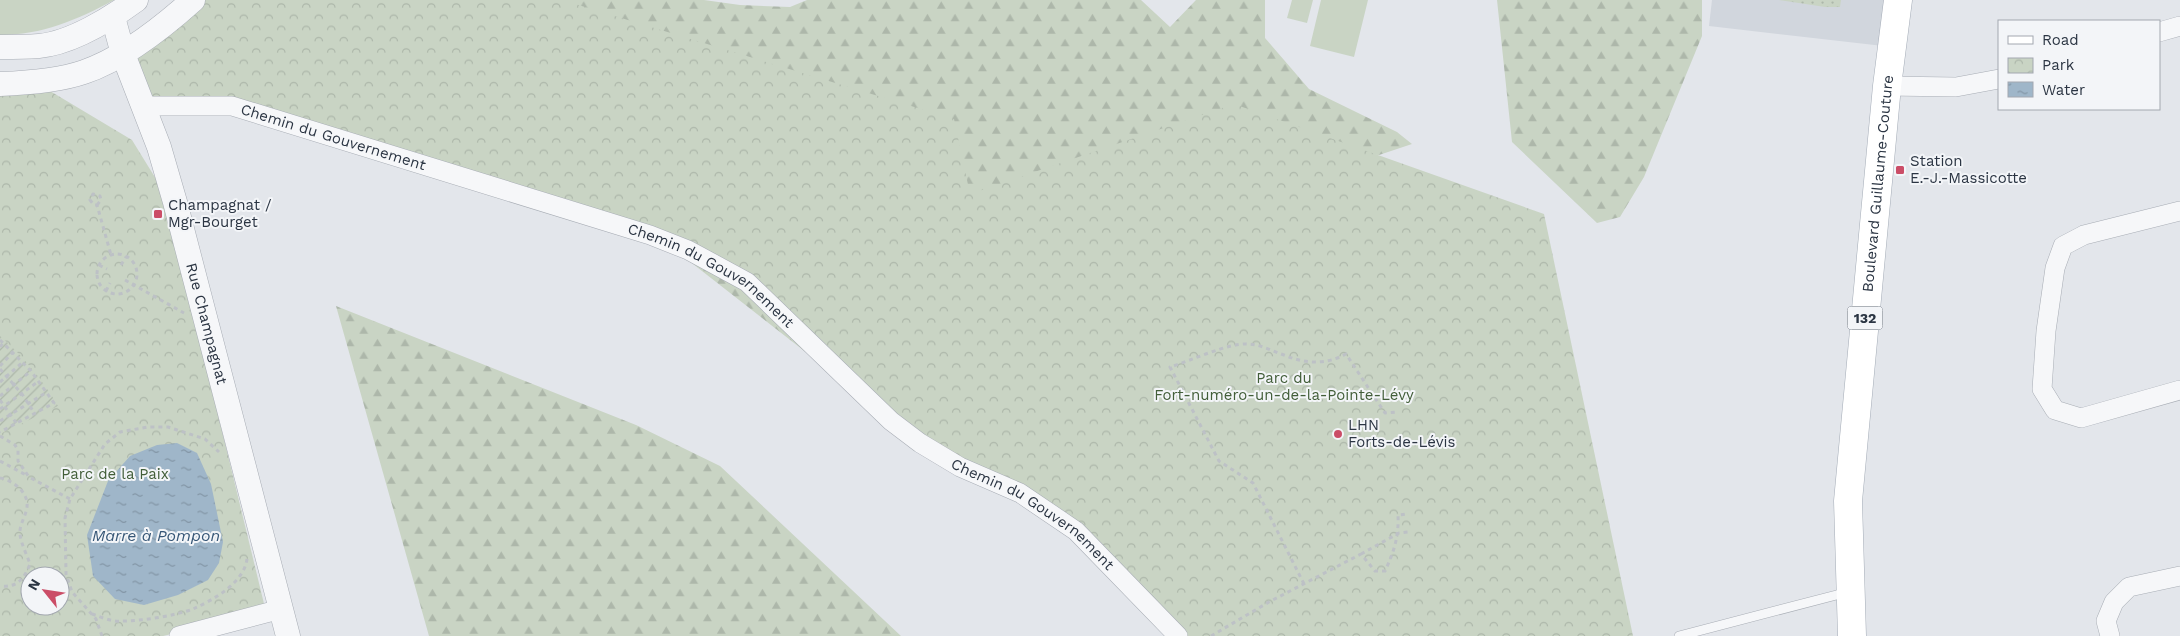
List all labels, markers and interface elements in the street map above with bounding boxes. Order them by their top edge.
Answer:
legend [1998,20,2160,110]
text: Road [2042,31,2079,49]
text: Park [2042,56,2075,74]
street label: Boulevard Guillaume-Couture [1859,74,1897,293]
text: Water [2042,81,2085,99]
street label: Chemin du Gouvernement [238,100,429,175]
place label: Station E.-J.-Massicotte [1910,152,2027,187]
marker: Station E.-J.-Massicotte [1894,164,1906,176]
place label: Champagnat / Mgr-Bourget [168,196,272,231]
marker: Champagnat / Mgr-Bourget [152,208,164,220]
street label: Chemin du Gouvernement [625,220,798,332]
street label: Rue Champagnat [182,261,231,387]
road number: 132 [1848,306,1882,330]
park label: Parc du Fort-numéro-un-de-la-Pointe-Lévy [1154,369,1414,404]
place label: LHN Forts-de-Lévis [1348,416,1456,451]
marker: LHN Forts-de-Lévis [1332,428,1344,440]
street label: Chemin du Gouvernement [948,455,1118,574]
park label: Parc de la Paix [61,465,169,483]
water label: Marre à Pompon [92,526,220,545]
north arrow [20,566,70,616]
text: N [24,576,43,593]

